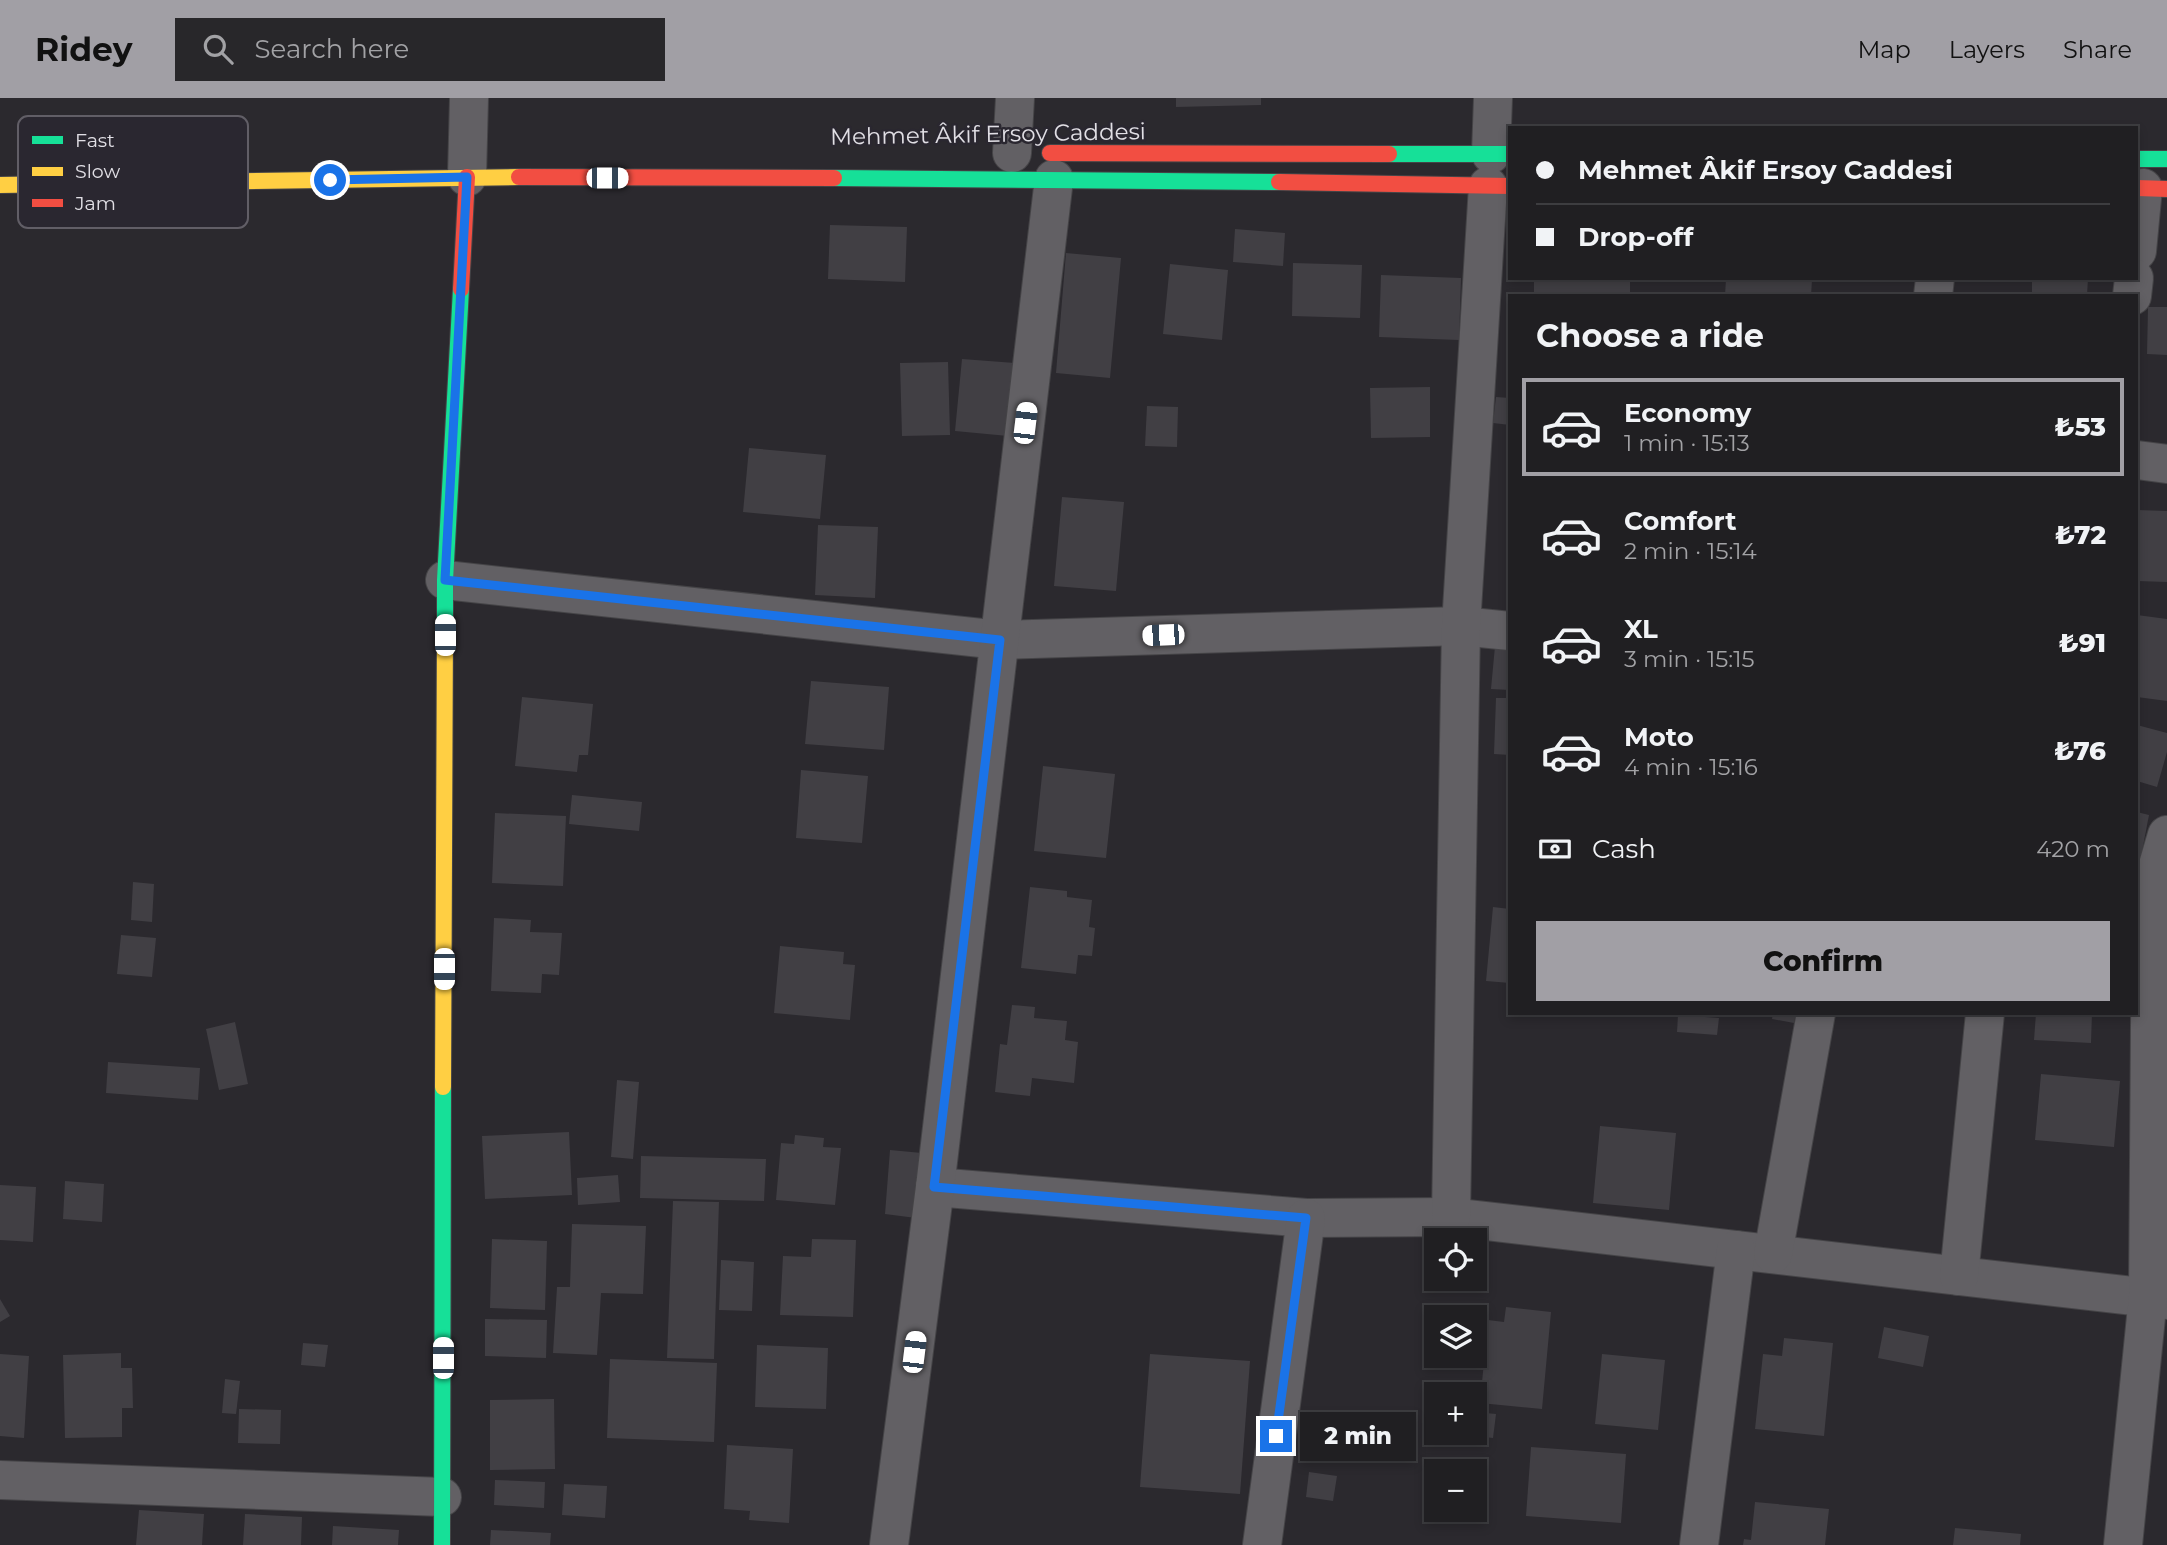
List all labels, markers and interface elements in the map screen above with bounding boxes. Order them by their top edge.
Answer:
search box [175,18,665,81]
text: Ridey [35,29,133,69]
icon: search [199,30,237,68]
text: Search here [255,33,409,65]
text: Map [1857,35,1911,64]
text: Layers [1949,35,2025,64]
text: Share [2063,35,2132,64]
legend [18,116,248,228]
street label: Mehmet Âkif Ersoy Caddesi [830,117,1146,151]
text: Fast [75,129,115,152]
text: Mehmet Âkif Ersoy Caddesi [1578,154,1953,186]
text: Slow [75,160,120,183]
route start [314,164,346,196]
car [587,168,629,189]
text: Jam [74,192,116,215]
text: Drop-off [1578,221,1693,253]
text: Choose a ride [1536,316,1764,355]
icon: car [1540,396,1603,459]
text: Economy [1624,397,1751,429]
car [1013,401,1038,445]
text: ₺53 [2055,411,2106,443]
text: 1 min · 15:13 [1624,429,1750,457]
icon: car [1540,504,1603,567]
text: Comfort [1624,505,1736,537]
text: ₺72 [2055,519,2106,551]
text: 2 min · 15:14 [1624,537,1757,565]
icon: car [1540,612,1603,675]
text: XL [1624,613,1658,645]
car [435,614,456,656]
car [1142,624,1185,646]
text: ₺91 [2059,627,2106,659]
text: 3 min · 15:15 [1624,645,1755,673]
icon: car [1540,720,1603,783]
text: Moto [1624,721,1694,753]
text: ₺76 [2054,735,2106,767]
text: 4 min · 15:16 [1624,753,1758,781]
icon: cash [1536,830,1574,868]
text: Cash [1592,833,1656,865]
text: 420 m [2036,835,2110,863]
button: Confirm [1536,921,2110,1001]
car [434,948,455,990]
map controls [1424,1228,1487,1522]
button: locate [1424,1228,1487,1291]
button: layers [1424,1305,1487,1368]
car [902,1330,927,1374]
car [433,1337,454,1379]
button: + [1424,1382,1487,1445]
callout: 2 min [1300,1412,1416,1460]
route end [1260,1420,1292,1452]
text: 2 min [1324,1422,1392,1450]
button: − [1424,1459,1487,1522]

